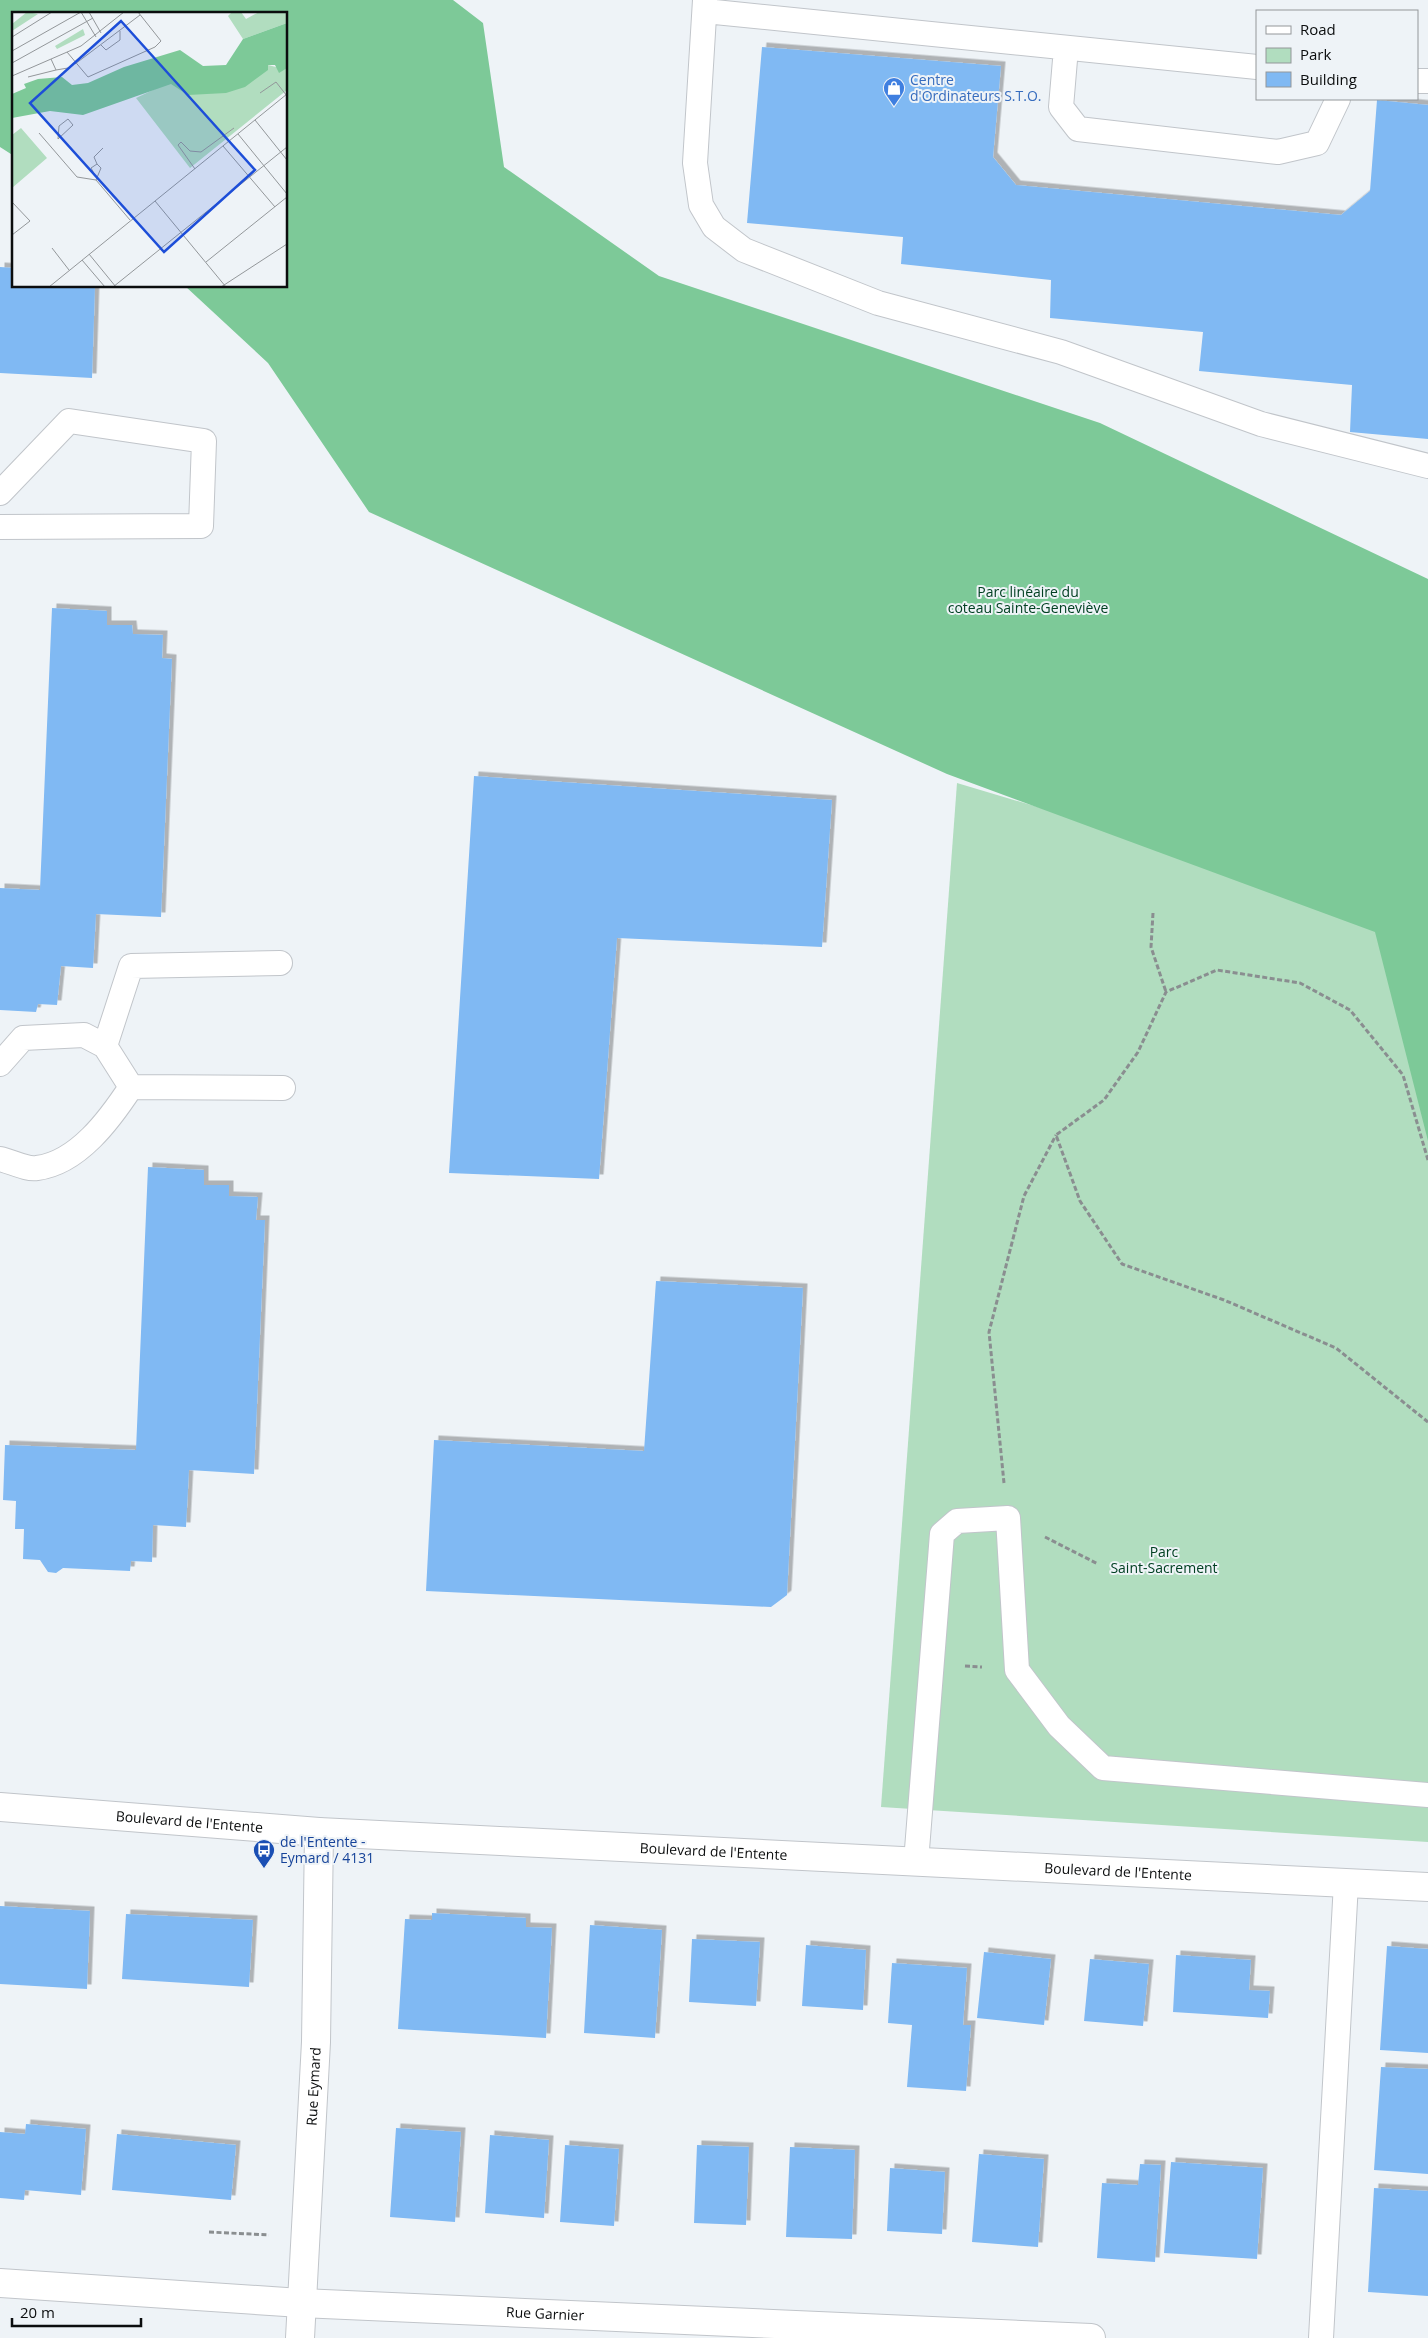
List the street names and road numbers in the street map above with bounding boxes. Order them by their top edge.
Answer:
street label: Boulevard de l'Entente [115,1806,264,1837]
street label: Boulevard de l'Entente [639,1838,788,1864]
street label: Boulevard de l'Entente [1044,1858,1192,1884]
street label: Rue Eymard [301,2047,325,2126]
street label: Rue Garnier [506,2302,585,2325]

